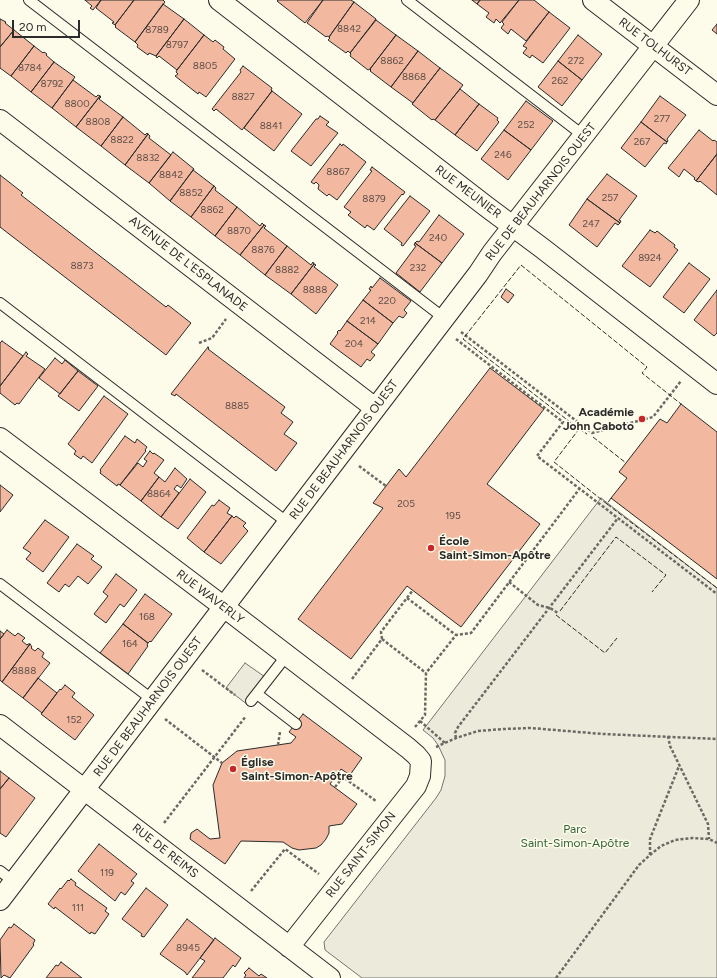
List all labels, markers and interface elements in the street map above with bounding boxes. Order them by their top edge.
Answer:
scale bar [14,12,82,38]
street label: RUE TOLHURST [616,15,694,79]
text: 20 m [19,20,47,34]
house number: 8842 [337,23,361,35]
house number: 8789 [145,24,169,36]
house number: 8797 [166,39,188,51]
house number: 8862 [380,55,404,67]
house number: 272 [568,55,584,67]
house number: 8805 [193,60,217,72]
house number: 8784 [18,62,42,74]
house number: 8868 [402,71,426,83]
house number: 262 [552,75,568,87]
house number: 8792 [41,78,63,90]
house number: 8827 [231,91,255,103]
house number: 8800 [64,98,90,110]
house number: 277 [654,113,670,125]
house number: 8808 [86,116,110,128]
house number: 252 [518,119,534,131]
house number: 8841 [260,120,282,132]
street label: RUE DE BEAUHARNOIS OUEST [483,120,599,264]
house number: 8822 [110,134,134,146]
house number: 267 [634,136,650,148]
house number: 246 [494,149,512,161]
house number: 8832 [136,152,160,164]
street label: RUE MEUNIER [432,162,504,222]
house number: 8867 [326,166,350,178]
house number: 8842 [159,169,183,181]
house number: 8852 [179,187,203,199]
house number: 257 [602,192,618,204]
house number: 8879 [362,193,386,205]
house number: 8862 [200,204,224,216]
street label: AVENUE DE L'ESPLANADE [126,213,250,315]
house number: 247 [582,218,600,230]
house number: 8870 [227,225,251,237]
house number: 240 [429,232,447,244]
house number: 8876 [251,244,275,256]
house number: 8924 [638,252,662,264]
house number: 8873 [70,260,94,272]
house number: 232 [410,262,426,274]
house number: 8882 [275,264,299,276]
house number: 8888 [303,284,327,296]
house number: 220 [378,295,396,307]
house number: 214 [360,315,376,327]
house number: 204 [345,338,363,350]
street label: RUE DE BEAUHARNOIS OUEST [287,377,401,523]
house number: 8885 [225,400,249,412]
place label: Académie John Caboto [563,405,634,433]
marker: Académie John Caboto [637,414,647,424]
house number: 8864 [147,488,171,500]
house number: 205 [397,498,415,510]
house number: 195 [445,510,461,522]
place label: École Saint-Simon-Apôtre [439,534,551,562]
marker: École Saint-Simon-Apôtre [426,543,436,553]
street label: RUE WAVERLY [173,567,247,627]
house number: 168 [139,611,155,623]
street label: RUE DE BEAUHARNOIS OUEST [91,634,205,780]
house number: 164 [122,638,138,650]
house number: 8888 [12,665,36,677]
house number: 152 [66,714,82,726]
place label: Église Saint-Simon-Apôtre [241,755,353,783]
marker: Église Saint-Simon-Apôtre [228,764,238,774]
street label: RUE SAINT-SIMON [323,809,399,901]
street label: RUE DE REIMS [129,821,201,881]
park label: Parc Saint-Simon-Apôtre [521,822,629,850]
house number: 119 [100,867,114,879]
house number: 111 [72,902,84,914]
house number: 8945 [176,942,200,954]

